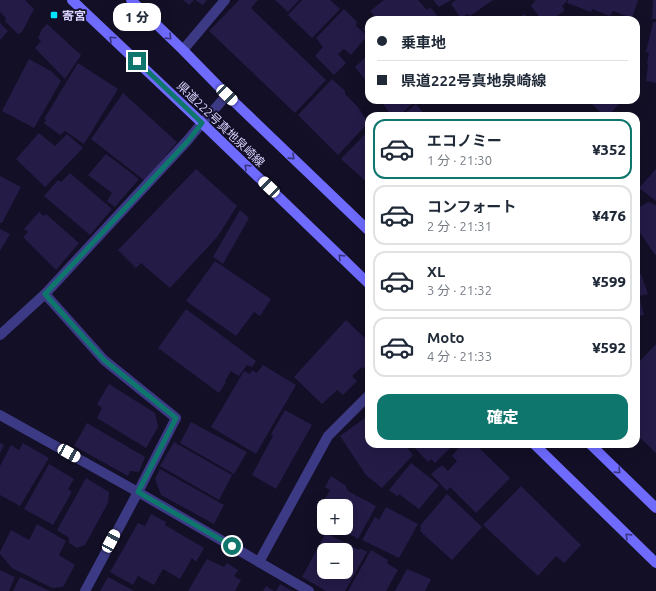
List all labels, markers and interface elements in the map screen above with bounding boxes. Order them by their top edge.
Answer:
callout: 1 分 [113,3,161,31]
place label: 寄宮 [62,9,86,22]
marker: 寄宮 [49,10,59,20]
text: 1 分 [125,10,149,24]
one-way arrow [164,32,172,39]
text: 乗車地 [401,34,446,51]
one-way arrow [110,36,117,43]
route end [128,52,146,70]
text: 県道222号真地泉崎線 [401,72,546,89]
street label: 県道222号真地泉崎線 [175,79,267,169]
car [214,82,240,108]
icon: car [379,131,415,167]
text: エコノミー [427,132,502,149]
text: ¥352 [592,141,626,158]
one-way arrow [287,152,295,160]
text: 1 分 · 21:30 [427,153,492,167]
one-way arrow [244,164,252,172]
car [256,174,282,200]
icon: car [379,197,415,233]
text: コンフォート [427,198,517,215]
text: ¥476 [592,207,626,224]
text: 2 分 · 21:31 [427,219,492,233]
one-way arrow [338,254,346,262]
icon: car [379,263,415,299]
text: XL [427,263,445,280]
text: ¥599 [592,273,626,290]
text: 3 分 · 21:32 [427,283,492,297]
icon: car [379,329,415,365]
text: Moto [427,329,465,346]
text: ¥592 [592,339,626,356]
text: 4 分 · 21:33 [427,349,492,363]
button: 確定 [377,394,628,440]
car [56,442,82,464]
one-way arrow [613,466,621,474]
map controls [317,499,353,579]
button: + [317,499,353,535]
car [100,528,122,554]
one-way arrow [625,533,633,541]
route start [223,537,241,555]
button: − [317,543,353,579]

